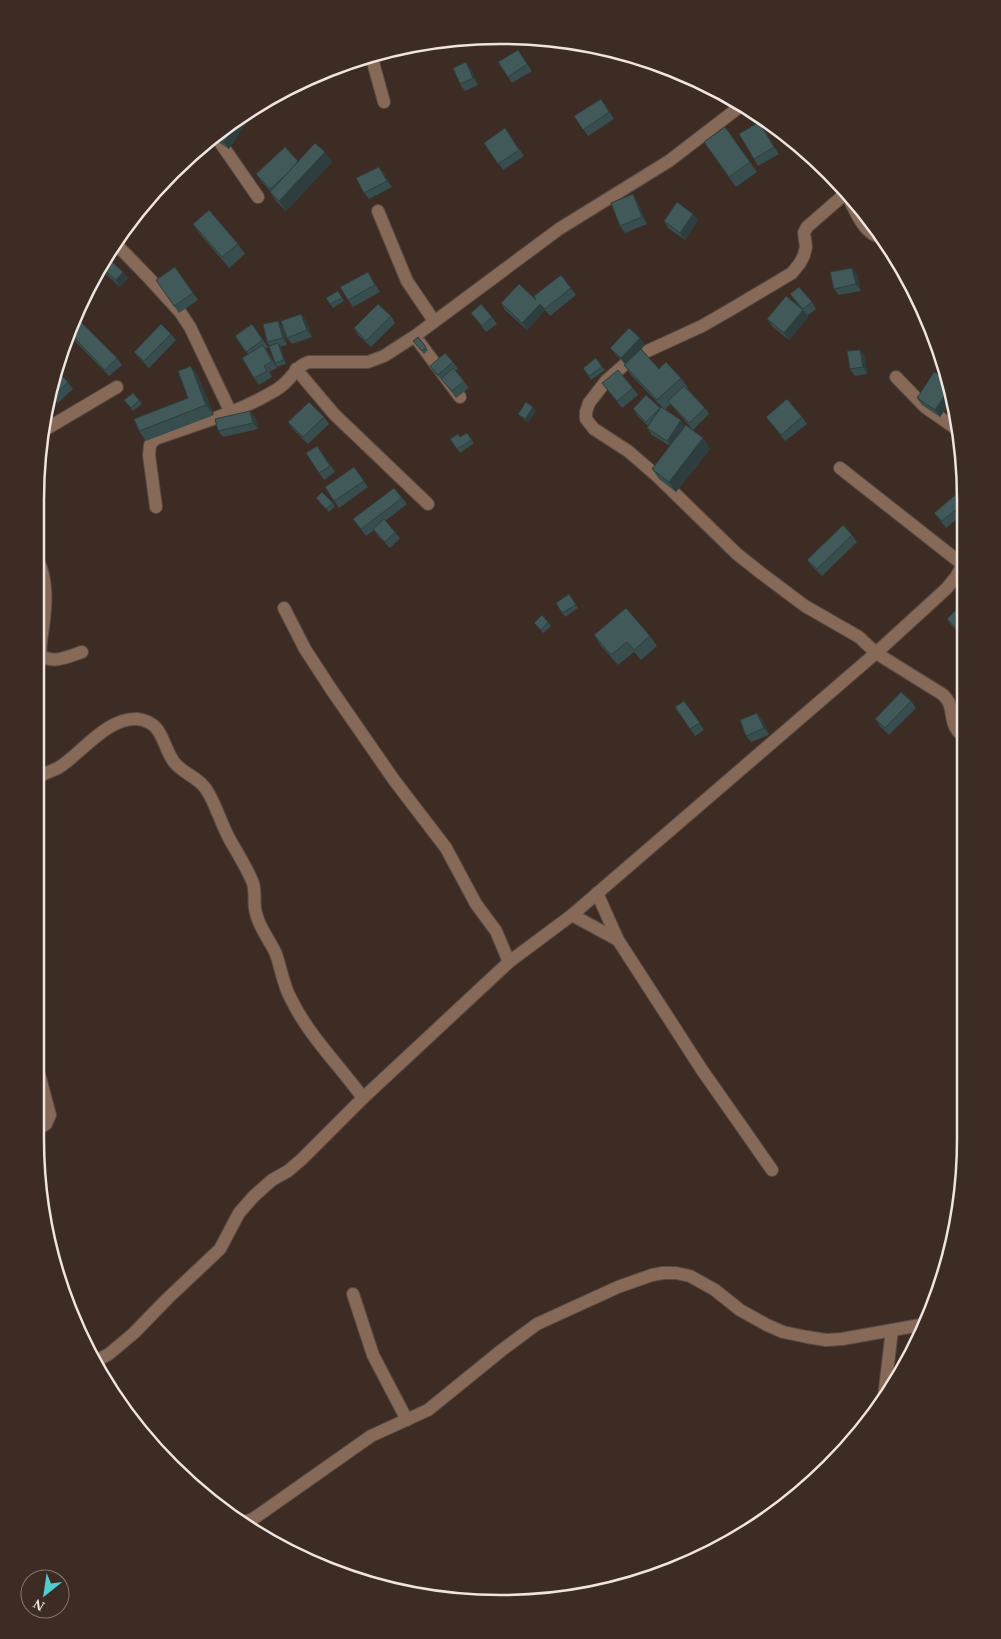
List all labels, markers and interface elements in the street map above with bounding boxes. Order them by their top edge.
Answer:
north arrow [20,1569,70,1619]
text: N [31,1596,47,1614]

